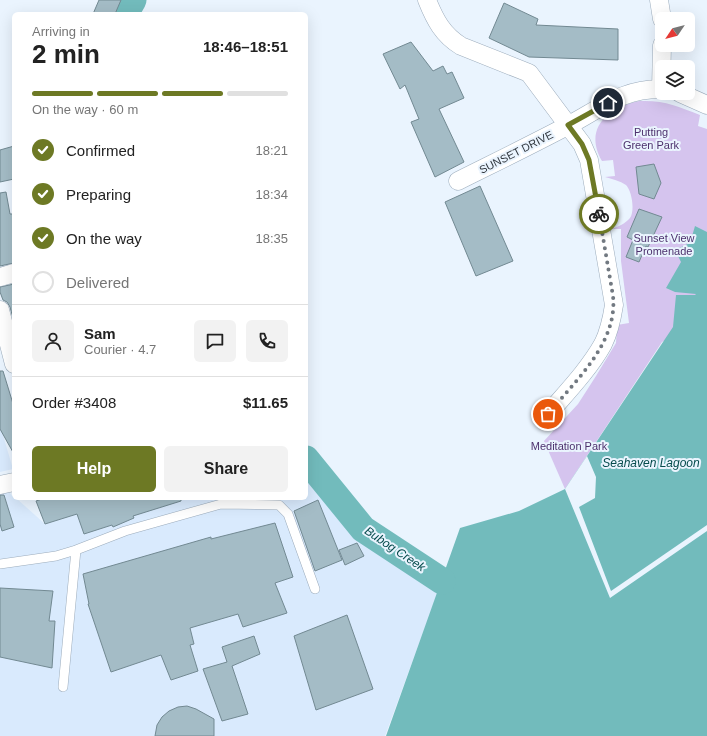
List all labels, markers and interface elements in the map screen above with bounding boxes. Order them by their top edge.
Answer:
north arrow [655,12,695,52]
map controls [655,12,695,100]
text: Arriving in [32,24,90,39]
text: 18:46–18:51 [203,38,288,55]
text: 2 min [32,39,100,69]
button: layers [655,60,695,100]
pin [591,86,625,120]
icon: home [597,92,619,114]
text: On the way · 60 m [32,102,138,117]
park label: Putting Green Park [623,126,680,151]
street label: SUNSET DRIVE [477,128,555,176]
icon: check [32,139,54,161]
text: Confirmed [66,142,135,159]
text: 18:21 [255,143,288,158]
icon: check [32,183,54,205]
text: Preparing [66,186,131,203]
text: 18:34 [255,187,288,202]
courier [579,194,619,234]
icon: bike [588,203,610,225]
icon: check [32,227,54,249]
text: On the way [66,230,142,247]
text: 18:35 [255,231,288,246]
park label: Sunset View Promenade [634,232,695,257]
text: Delivered [66,274,129,291]
button: person [32,320,74,362]
button: chat [194,320,236,362]
button: phone [246,320,288,362]
text: Sam [84,325,116,342]
text: Courier · 4.7 [84,342,156,357]
text: Order #3408 [32,394,116,411]
text: $11.65 [243,394,288,411]
pin [531,397,565,431]
icon: bag [537,403,559,425]
park label: Meditation Park [531,440,608,452]
button: Help [32,446,156,492]
button: Share [164,446,288,492]
water label: Seahaven Lagoon [602,456,700,470]
water label: Bubog Creek [362,524,429,575]

